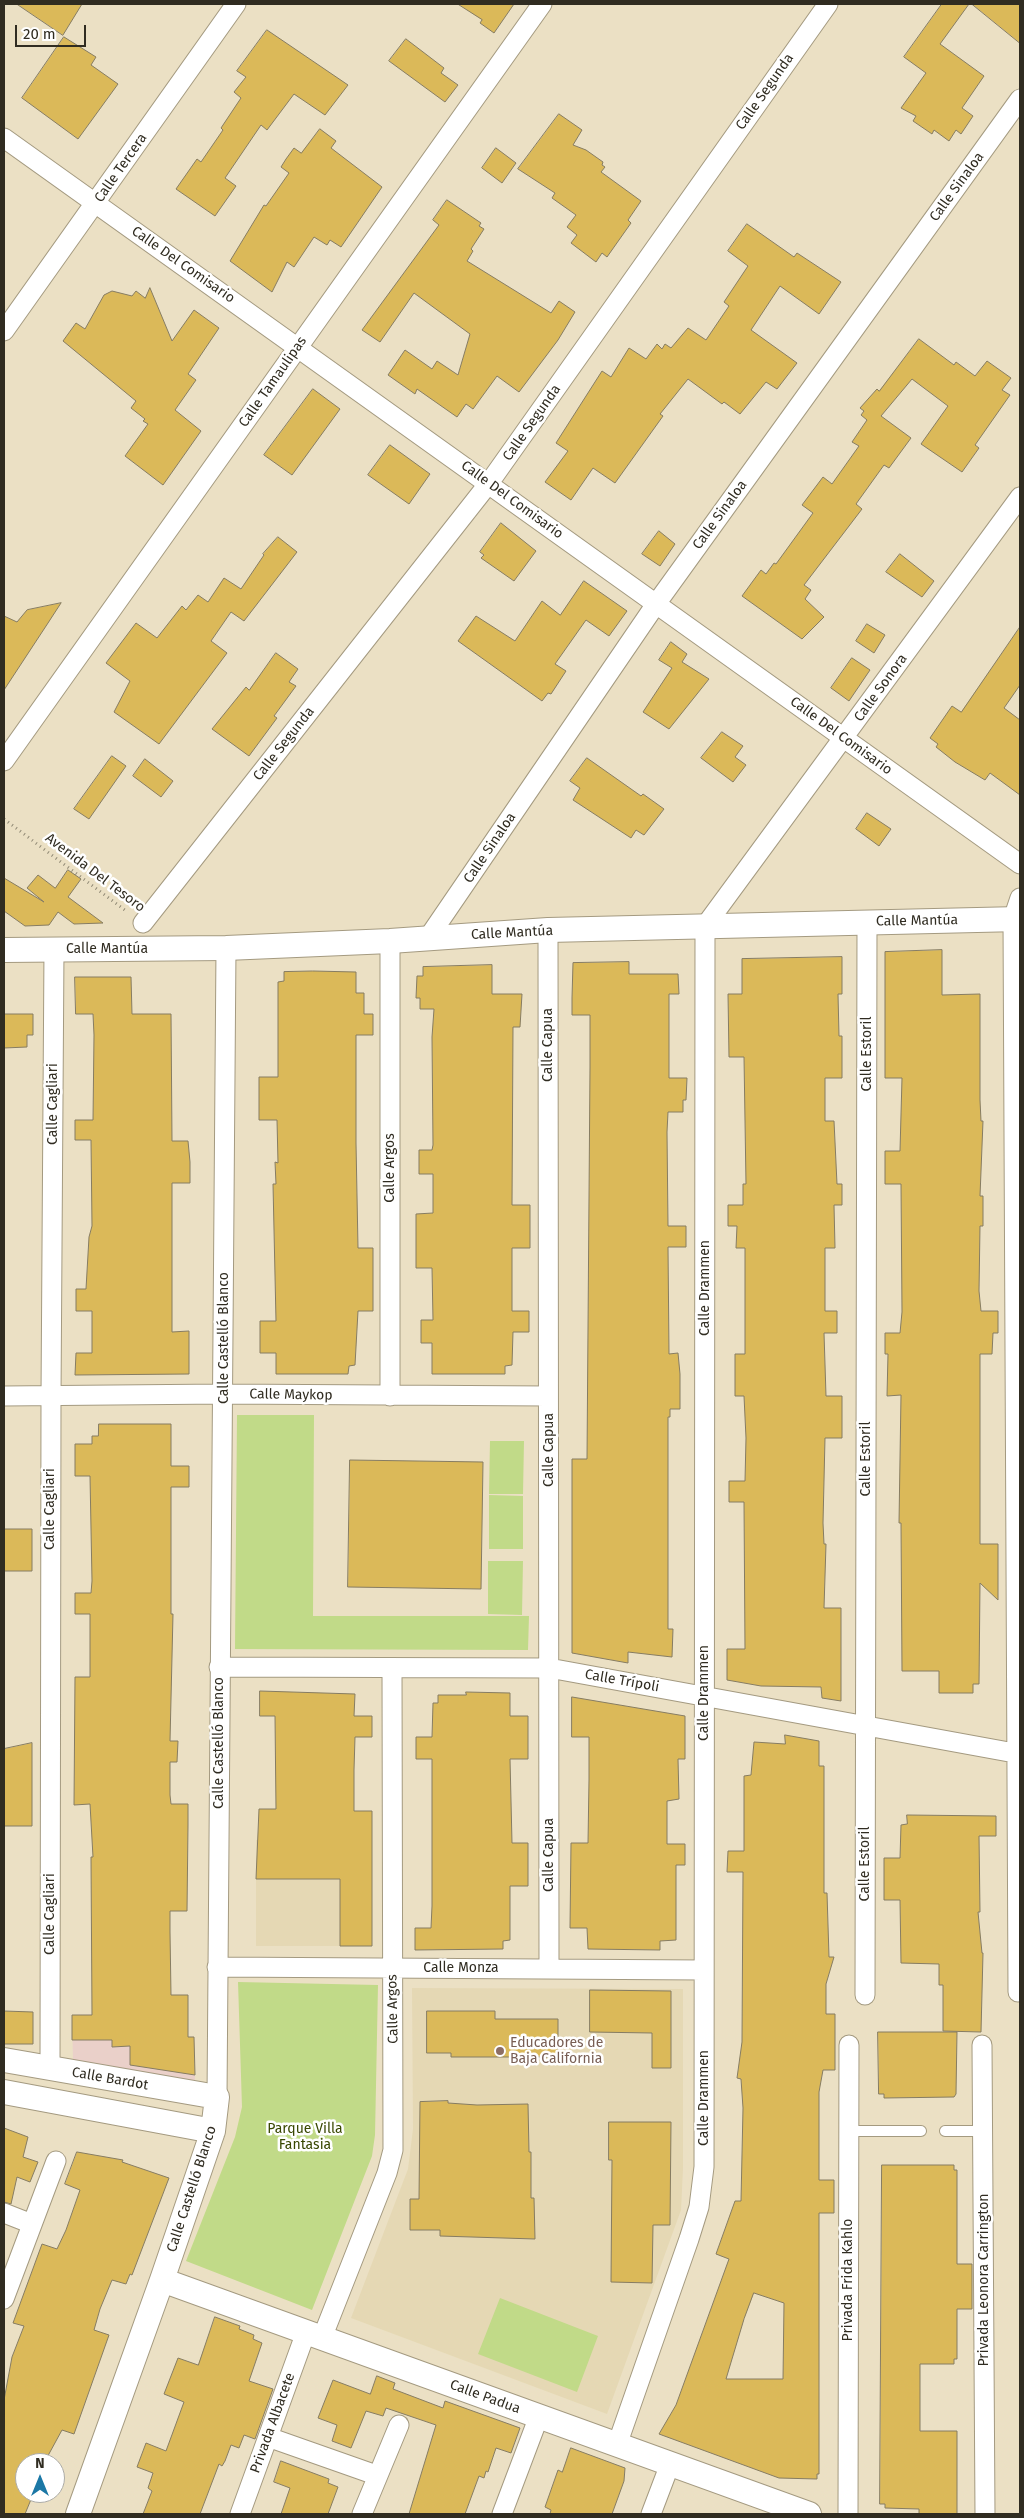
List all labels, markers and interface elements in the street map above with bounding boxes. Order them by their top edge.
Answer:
scale bar [18,15,89,47]
text: 20 m [23,25,56,43]
street label: Calle Segunda [732,51,798,133]
street label: Calle Tercera [91,130,151,206]
street label: Calle Sinaloa [926,149,988,225]
street label: Calle Del Comisario [128,223,238,307]
street label: Calle Tamaulipas [235,333,311,431]
street label: Calle Segunda [499,382,565,464]
street label: Calle Del Comisario [458,457,566,543]
street label: Calle Sinaloa [689,477,751,553]
street label: Calle Sonora [851,651,911,725]
street label: Calle Del Comisario [787,693,895,779]
street label: Calle Segunda [250,704,318,784]
street label: Calle Sinaloa [460,809,520,887]
street label: Avenida Del Tesoro [42,830,148,916]
street label: Calle Mantúa [876,912,958,930]
street label: Calle Mantúa [471,922,553,944]
street label: Calle Mantúa [66,941,148,957]
street label: Calle Capua [540,1008,556,1082]
street label: Calle Estoril [859,1016,875,1092]
street label: Calle Cagliari [45,1063,61,1145]
street label: Calle Argos [382,1133,398,1203]
street label: Calle Drammen [697,1240,713,1336]
street label: Calle Castelló Blanco [216,1272,232,1404]
street label: Calle Maykop [249,1386,333,1404]
street label: Calle Capua [541,1413,557,1487]
street label: Calle Estoril [858,1421,874,1497]
street label: Calle Cagliari [42,1468,58,1550]
street label: Calle Drammen [696,1645,712,1741]
street label: Calle Trípoli [583,1666,661,1696]
street label: Calle Castelló Blanco [211,1677,227,1809]
street label: Calle Capua [541,1818,557,1892]
street label: Calle Estoril [857,1826,873,1902]
street label: Calle Cagliari [42,1873,58,1955]
street label: Calle Monza [423,1960,499,1976]
street label: Calle Argos [384,1974,402,2044]
place label: Educadores de Baja California [510,2035,603,2068]
marker: Educadores de Baja California [494,2045,506,2057]
street label: Calle Drammen [696,2050,712,2146]
street label: Calle Bardot [70,2064,150,2094]
park label: Parque Villa Fantasia [267,2121,343,2154]
street label: Calle Castelló Blanco [164,2124,220,2254]
street label: Privada Leonora Carrington [976,2193,992,2367]
street label: Privada Frida Kahlo [840,2219,856,2341]
street label: Privada Albacete [247,2371,299,2475]
street label: Calle Padua [447,2376,523,2418]
north arrow [15,2453,65,2503]
text: N [35,2455,45,2472]

